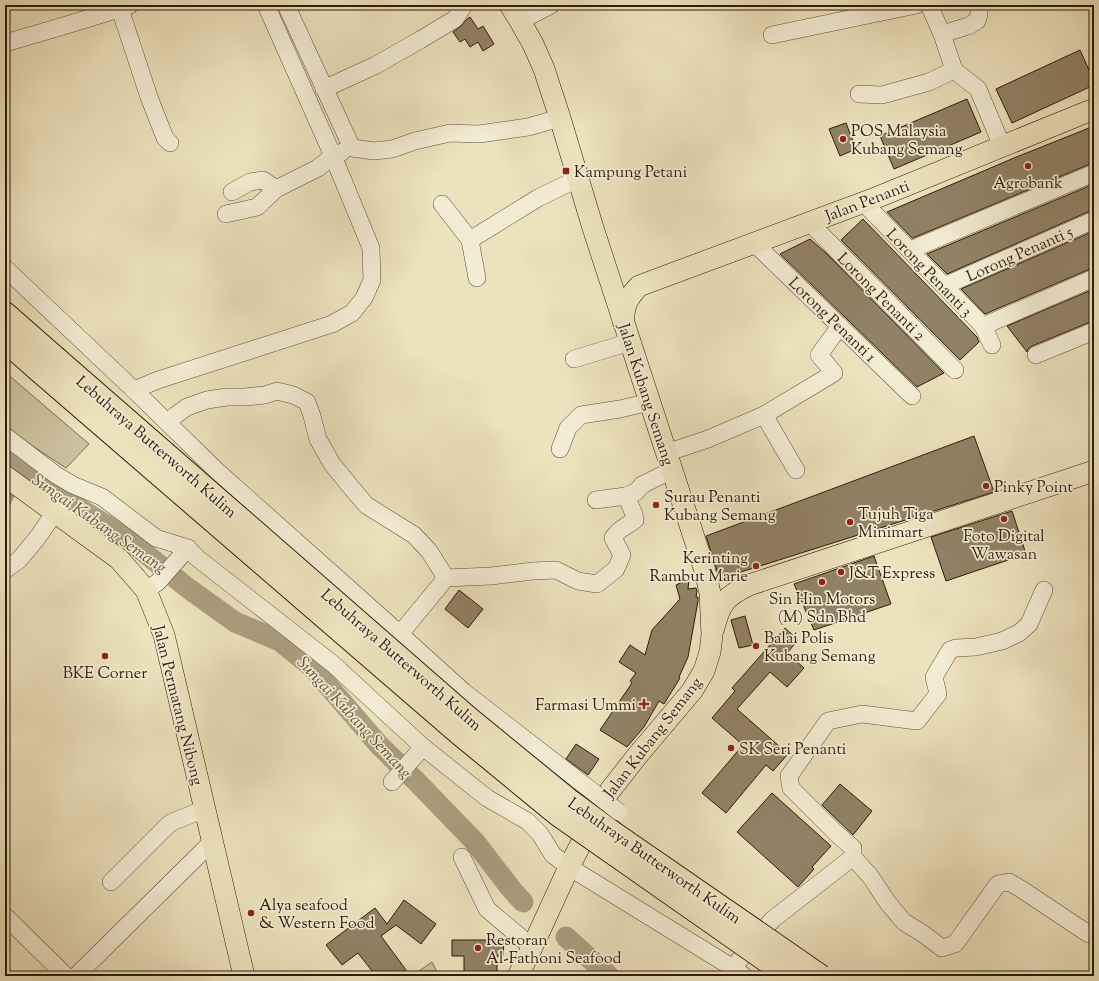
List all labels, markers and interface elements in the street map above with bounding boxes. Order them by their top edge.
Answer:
place label: POS Malaysia Kubang Semang [851,121,963,162]
marker: POS Malaysia Kubang Semang [838,134,848,144]
marker: Agrobank [1023,161,1033,171]
place label: Kampung Petani [574,162,688,185]
marker: Kampung Petani [561,166,571,176]
place label: Agrobank [993,173,1063,196]
street label: Jalan Penanti [821,176,914,229]
street label: Lorong Penanti 5 [963,221,1077,289]
street label: Lorong Penanti 3 [880,224,977,323]
street label: Lorong Penanti 2 [831,248,930,347]
street label: Lorong Penanti 1 [782,273,881,369]
street label: Jalan Kubang Semang [610,320,679,469]
street label: Lebuhraya Butterworth Kulim [70,371,241,524]
water label: Sungai Kubang Semang [27,469,172,581]
place label: Pinky Point [994,477,1074,500]
marker: Pinky Point [981,481,991,491]
place label: Surau Penanti Kubang Semang [664,487,776,528]
marker: Surau Penanti Kubang Semang [651,500,661,510]
place label: Tujuh Tiga Minimart [858,504,934,545]
marker: Foto Digital Wawasan [999,514,1009,524]
marker: Tujuh Tiga Minimart [845,517,855,527]
place label: Foto Digital Wawasan [963,526,1045,567]
place label: Kerinting Rambut Marie [649,548,748,589]
marker: Kerinting Rambut Marie [751,561,761,571]
place label: J&T Express [848,563,935,586]
marker: J&T Express [836,567,846,577]
marker: Sin Hin Motors (M) Sdn Bhd [817,577,827,587]
street label: Lebuhraya Butterworth Kulim [315,584,486,737]
place label: Sin Hin Motors (M) Sdn Bhd [769,589,875,630]
street label: Jalan Permatang Nibong [145,622,208,788]
place label: Balai Polis Kubang Semang [764,628,876,669]
marker: Balai Polis Kubang Semang [751,641,761,651]
marker: BKE Corner [100,651,110,661]
water label: Sungai Kubang Semang [290,652,417,785]
place label: BKE Corner [63,663,147,686]
street label: Jalan Kubang Semang [599,673,709,805]
place label: Farmasi Ummi [535,695,636,718]
marker: Farmasi Ummi [639,699,649,709]
place label: SK Seri Penanti [739,739,847,762]
marker: SK Seri Penanti [726,743,736,753]
street label: Lebuhraya Butterworth Kulim [562,793,745,931]
place label: Alya seafood & Western Food [259,895,374,936]
marker: Alya seafood & Western Food [246,908,256,918]
place label: Restoran Al-Fathoni Seafood [486,930,622,971]
marker: Restoran Al-Fathoni Seafood [473,943,483,953]

